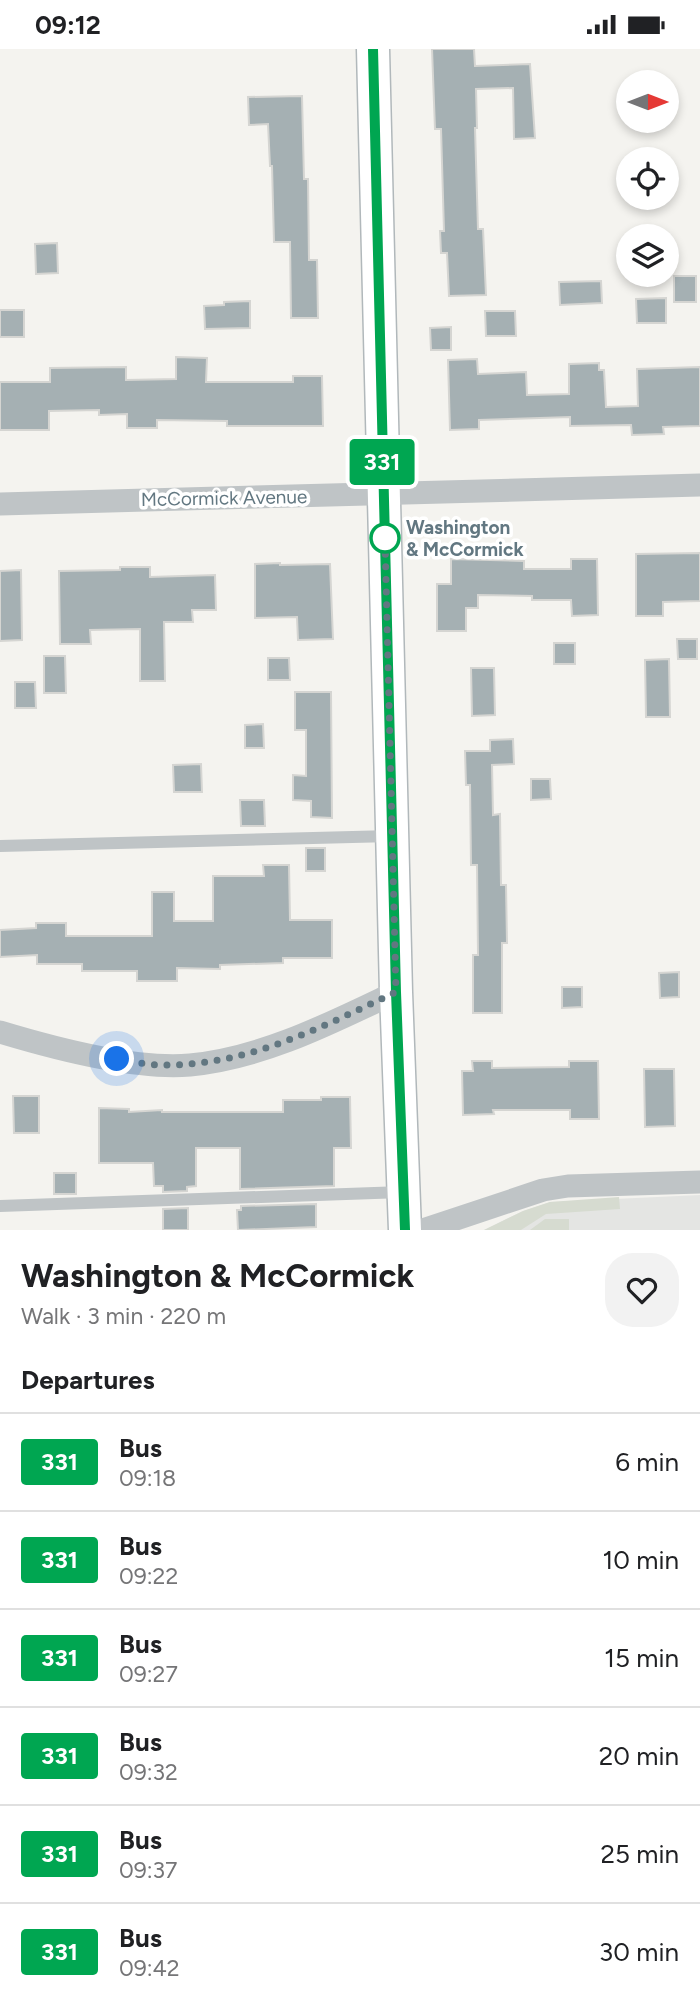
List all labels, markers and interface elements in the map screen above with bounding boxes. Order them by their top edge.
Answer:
text: 09:12 [35,9,101,41]
north arrow [616,70,679,133]
map controls [616,70,679,287]
button: locate [616,147,679,210]
button: layers [616,224,679,287]
line badge: 331 [342,439,422,485]
text: 331 [364,447,400,476]
street label: McCormick Avenue [141,485,307,511]
place label: Washington & McCormick [406,516,524,561]
marker: Washington & McCormick [370,523,400,553]
your location [99,1041,134,1076]
button: heart [605,1253,679,1327]
text: Washington & McCormick [21,1256,414,1295]
text: Walk · 3 min · 220 m [21,1302,226,1330]
text: Departures [21,1364,155,1396]
text: Bus [119,1432,162,1464]
text: 6 min [615,1446,679,1478]
text: 331 [41,1447,78,1476]
text: 09:18 [119,1464,176,1492]
text: Bus [119,1530,162,1562]
text: 10 min [603,1544,679,1576]
text: 331 [41,1545,78,1574]
text: 09:22 [119,1562,178,1590]
text: Bus [119,1628,162,1660]
text: 15 min [604,1642,679,1674]
text: 331 [41,1643,78,1672]
text: 09:27 [119,1660,178,1688]
text: Bus [119,1726,162,1758]
text: 20 min [599,1740,679,1772]
text: 331 [41,1741,78,1770]
text: 09:32 [119,1758,178,1786]
text: Bus [119,1824,162,1856]
text: 25 min [600,1838,679,1870]
text: 331 [41,1839,78,1868]
text: 09:37 [119,1856,177,1884]
text: Bus [119,1922,162,1954]
text: 30 min [599,1936,679,1968]
text: 331 [41,1937,78,1966]
text: 09:42 [119,1954,180,1982]

